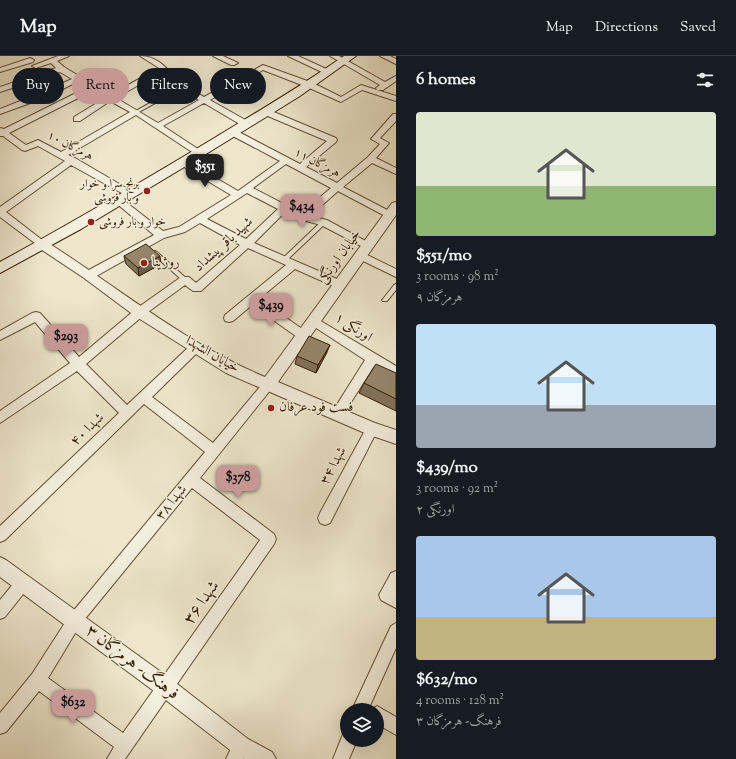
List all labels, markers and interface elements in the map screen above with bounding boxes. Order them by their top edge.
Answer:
text: Map [20,14,57,41]
text: Map [546,18,573,38]
text: Directions [595,18,658,38]
text: Saved [680,18,716,38]
chip: Buy [12,68,64,104]
chip: Rent [72,68,129,104]
chip: Filters [137,68,202,104]
chip: New [210,68,266,104]
text: 6 homes [416,68,476,92]
icon: filters [694,69,716,91]
street label: هرمزگان ۱۰ [44,127,96,165]
icon: home [530,138,602,210]
street label: هرمزگان ۱۱ [291,144,343,182]
pin: $551 [181,154,229,188]
text: $551 [195,158,215,176]
place label: برنج سرا و خوار و بار فروشی [79,175,139,207]
marker: برنج سرا و خوار و بار فروشی [142,186,152,196]
pin: $434 [278,194,326,228]
text: $434 [289,198,315,216]
place label: خوار و بار فروشی [99,213,166,231]
street label: شهید باقر پیشداد [190,213,258,277]
marker: خوار و بار فروشی [86,217,96,227]
street label: خیابان اورنگی [313,226,367,288]
text: $551/mo [416,244,472,268]
place label: روژینا [152,253,180,273]
marker: روژینا [139,258,149,268]
text: 3 rooms · 98 m² [416,268,499,286]
text: هرمزگان ۹ [416,289,462,307]
pin: $439 [247,293,295,327]
text: $439 [259,297,283,315]
street label: اورنگی ۱ [330,308,376,348]
pin: $293 [42,324,90,358]
text: $293 [54,328,78,346]
street label: خیابان الشهدا [181,331,243,379]
icon: home [530,350,602,422]
place label: فست فود عرفان [279,398,353,418]
marker: فست فود عرفان [266,403,276,413]
street label: شهدا ۴۰ [67,409,110,451]
street label: شهدا ۳۴ [316,443,352,488]
text: $439/mo [416,456,478,480]
pin: $378 [214,465,262,499]
text: $378 [225,469,251,487]
text: 3 rooms · 92 m² [416,480,498,498]
street label: شهدا ۳۸ [152,481,193,525]
text: اورنگی ۲ [416,501,455,519]
icon: home [530,562,602,634]
street label: شهدا ۳۶ [178,576,226,630]
street label: فرهنگ- هرمزگان ۳ [80,619,185,706]
text: $632/mo [416,668,477,692]
pin: $632 [49,690,97,724]
text: 4 rooms · 128 m² [416,692,504,710]
text: $632 [61,694,85,712]
map controls [340,703,384,747]
button: layers [340,703,384,747]
text: فرهنگ- هرمزگان ۳ [416,713,502,731]

